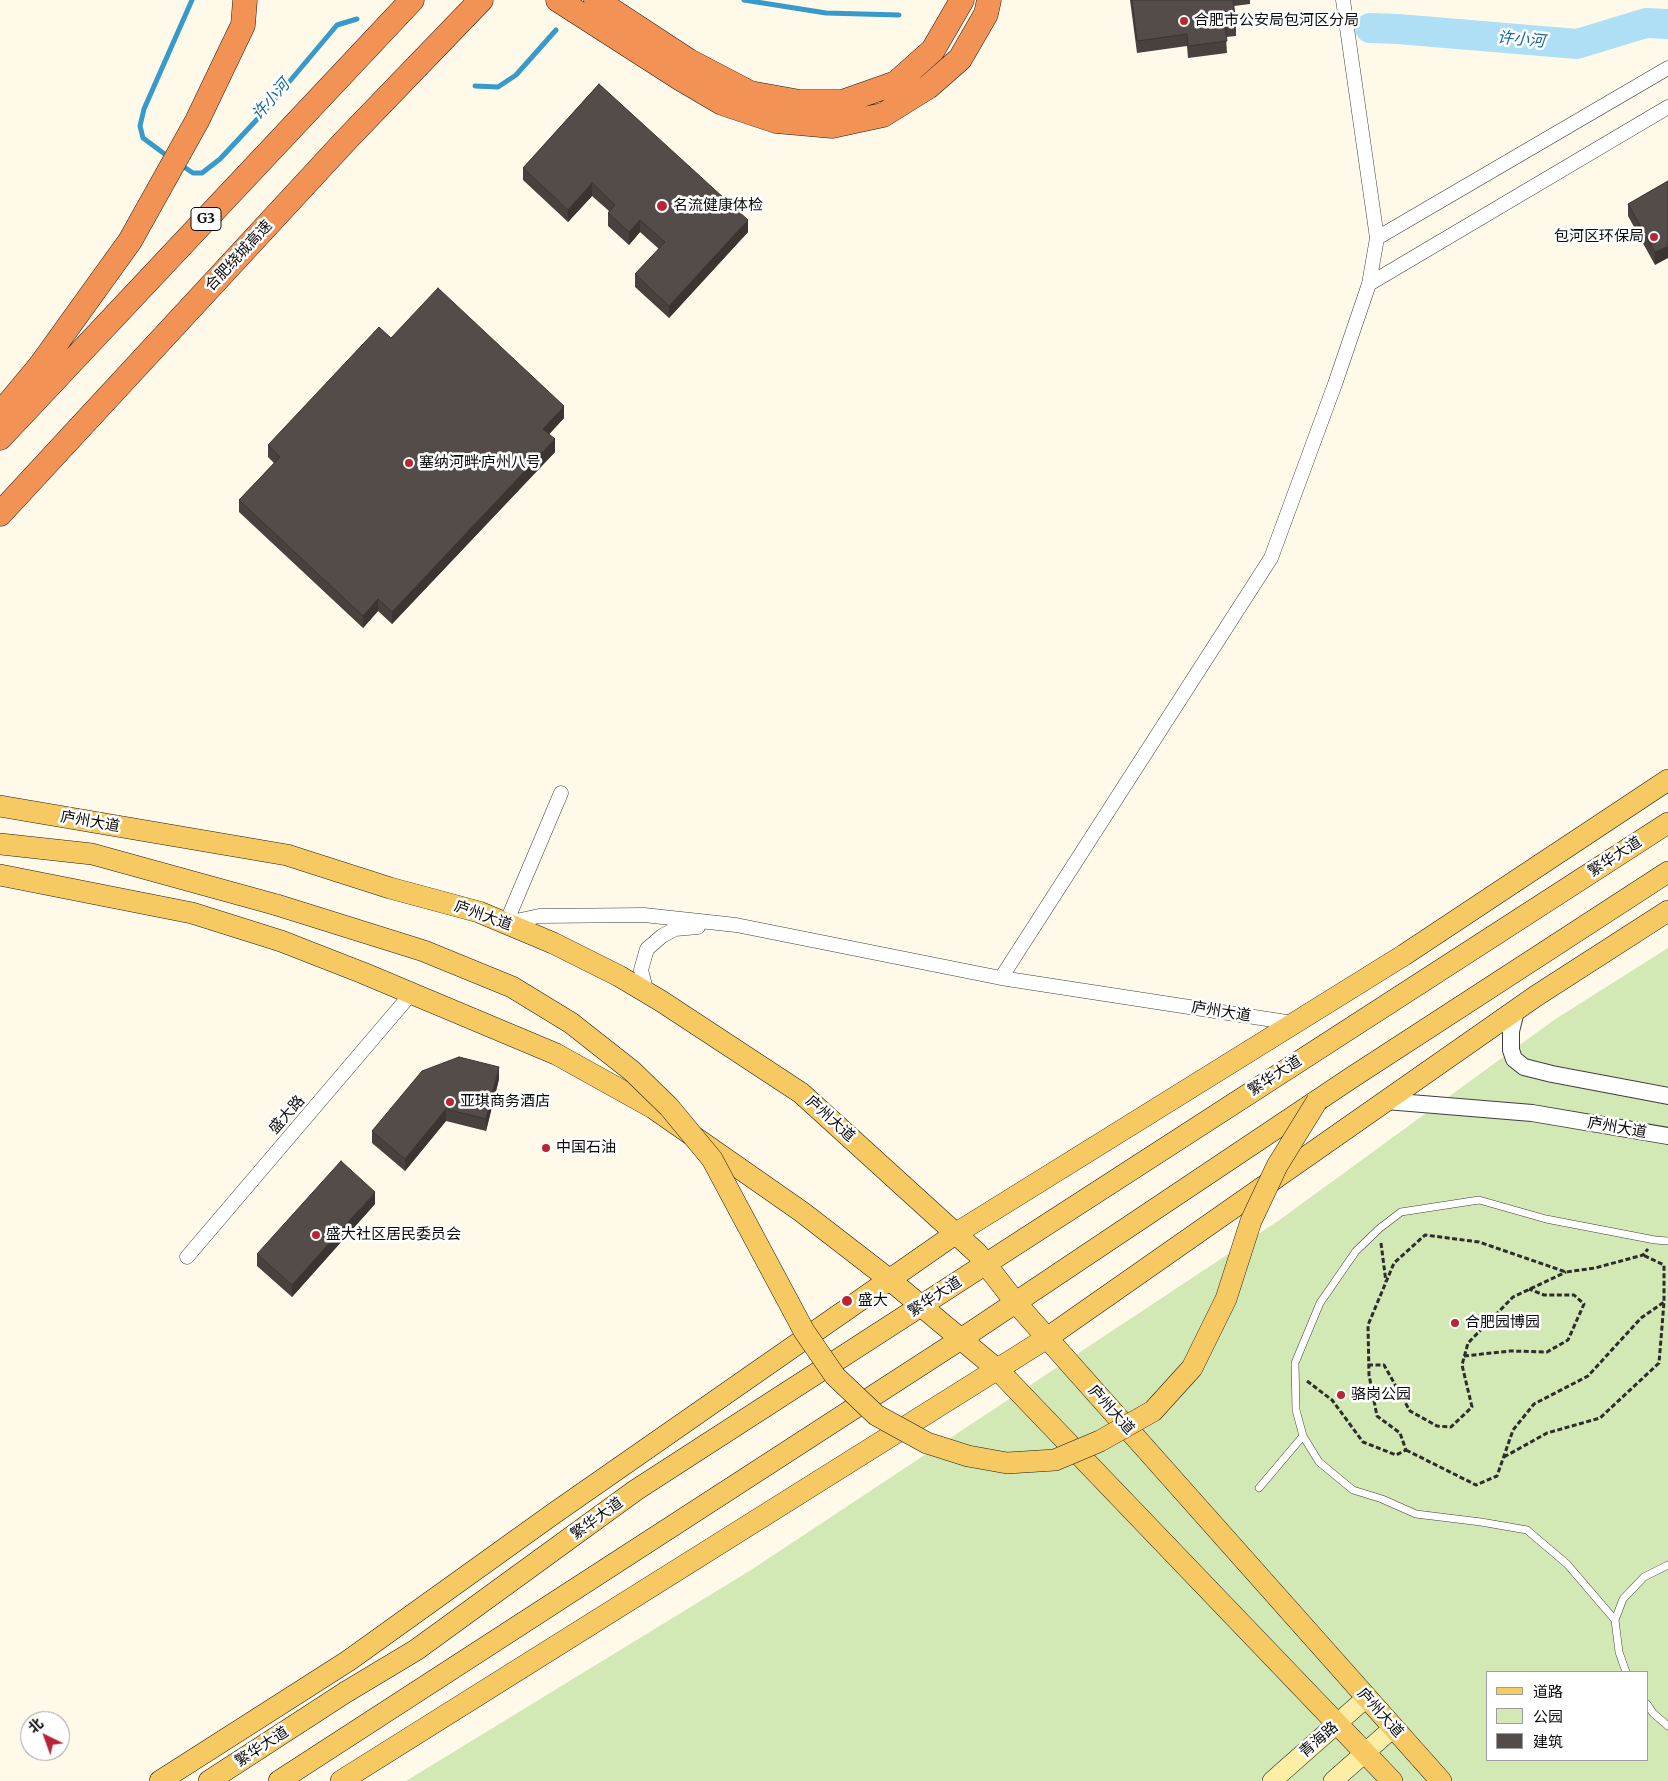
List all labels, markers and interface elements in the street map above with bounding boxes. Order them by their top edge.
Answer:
place label: 合肥市公安局包河区分局 [1194,12,1359,30]
marker: 合肥市公安局包河区分局 [1178,15,1190,27]
water label: 许小河 [1496,28,1546,52]
water label: 许小河 [248,76,294,124]
place label: 名流健康体检 [673,197,763,215]
marker: 名流健康体检 [655,199,669,213]
road number: G3 [191,208,221,230]
street label: 合肥绕城高速 [202,217,276,295]
place label: 包河区环保局 [1554,228,1644,246]
marker: 包河区环保局 [1648,231,1660,243]
place label: 塞纳河畔·庐州八号 [419,454,541,472]
marker: 塞纳河畔·庐州八号 [403,457,415,469]
street label: 庐州大道 [59,808,121,836]
street label: 繁华大道 [1585,833,1645,881]
street label: 庐州大道 [452,897,514,935]
street label: 庐州大道 [1190,998,1252,1026]
street label: 繁华大道 [1245,1052,1305,1100]
street label: 盛大路 [265,1092,309,1138]
street label: 庐州大道 [802,1092,858,1146]
place label: 亚琪商务酒店 [460,1093,550,1111]
marker: 亚琪商务酒店 [444,1096,456,1108]
street label: 庐州大道 [1586,1114,1648,1142]
place label: 中国石油 [556,1139,616,1157]
marker: 中国石油 [540,1142,552,1154]
place label: 盛大社区居民委员会 [326,1226,461,1244]
marker: 盛大社区居民委员会 [310,1229,322,1241]
street label: 繁华大道 [905,1273,965,1321]
place label: 盛大 [858,1292,888,1310]
marker: 盛大 [840,1294,854,1308]
place label: 合肥园博园 [1465,1314,1540,1332]
marker: 合肥园博园 [1449,1317,1461,1329]
street label: 庐州大道 [1084,1382,1138,1438]
place label: 骆岗公园 [1351,1386,1411,1404]
marker: 骆岗公园 [1335,1389,1347,1401]
street label: 繁华大道 [567,1494,627,1544]
legend [1486,1671,1648,1761]
text: 道路 [1533,1682,1563,1701]
street label: 庐州大道 [1353,1685,1407,1741]
text: 公园 [1533,1707,1563,1726]
north arrow [20,1711,70,1761]
text: 北 [24,1714,47,1737]
street label: 青海路 [1296,1718,1342,1762]
street label: 繁华大道 [232,1723,292,1771]
text: 建筑 [1533,1732,1563,1751]

